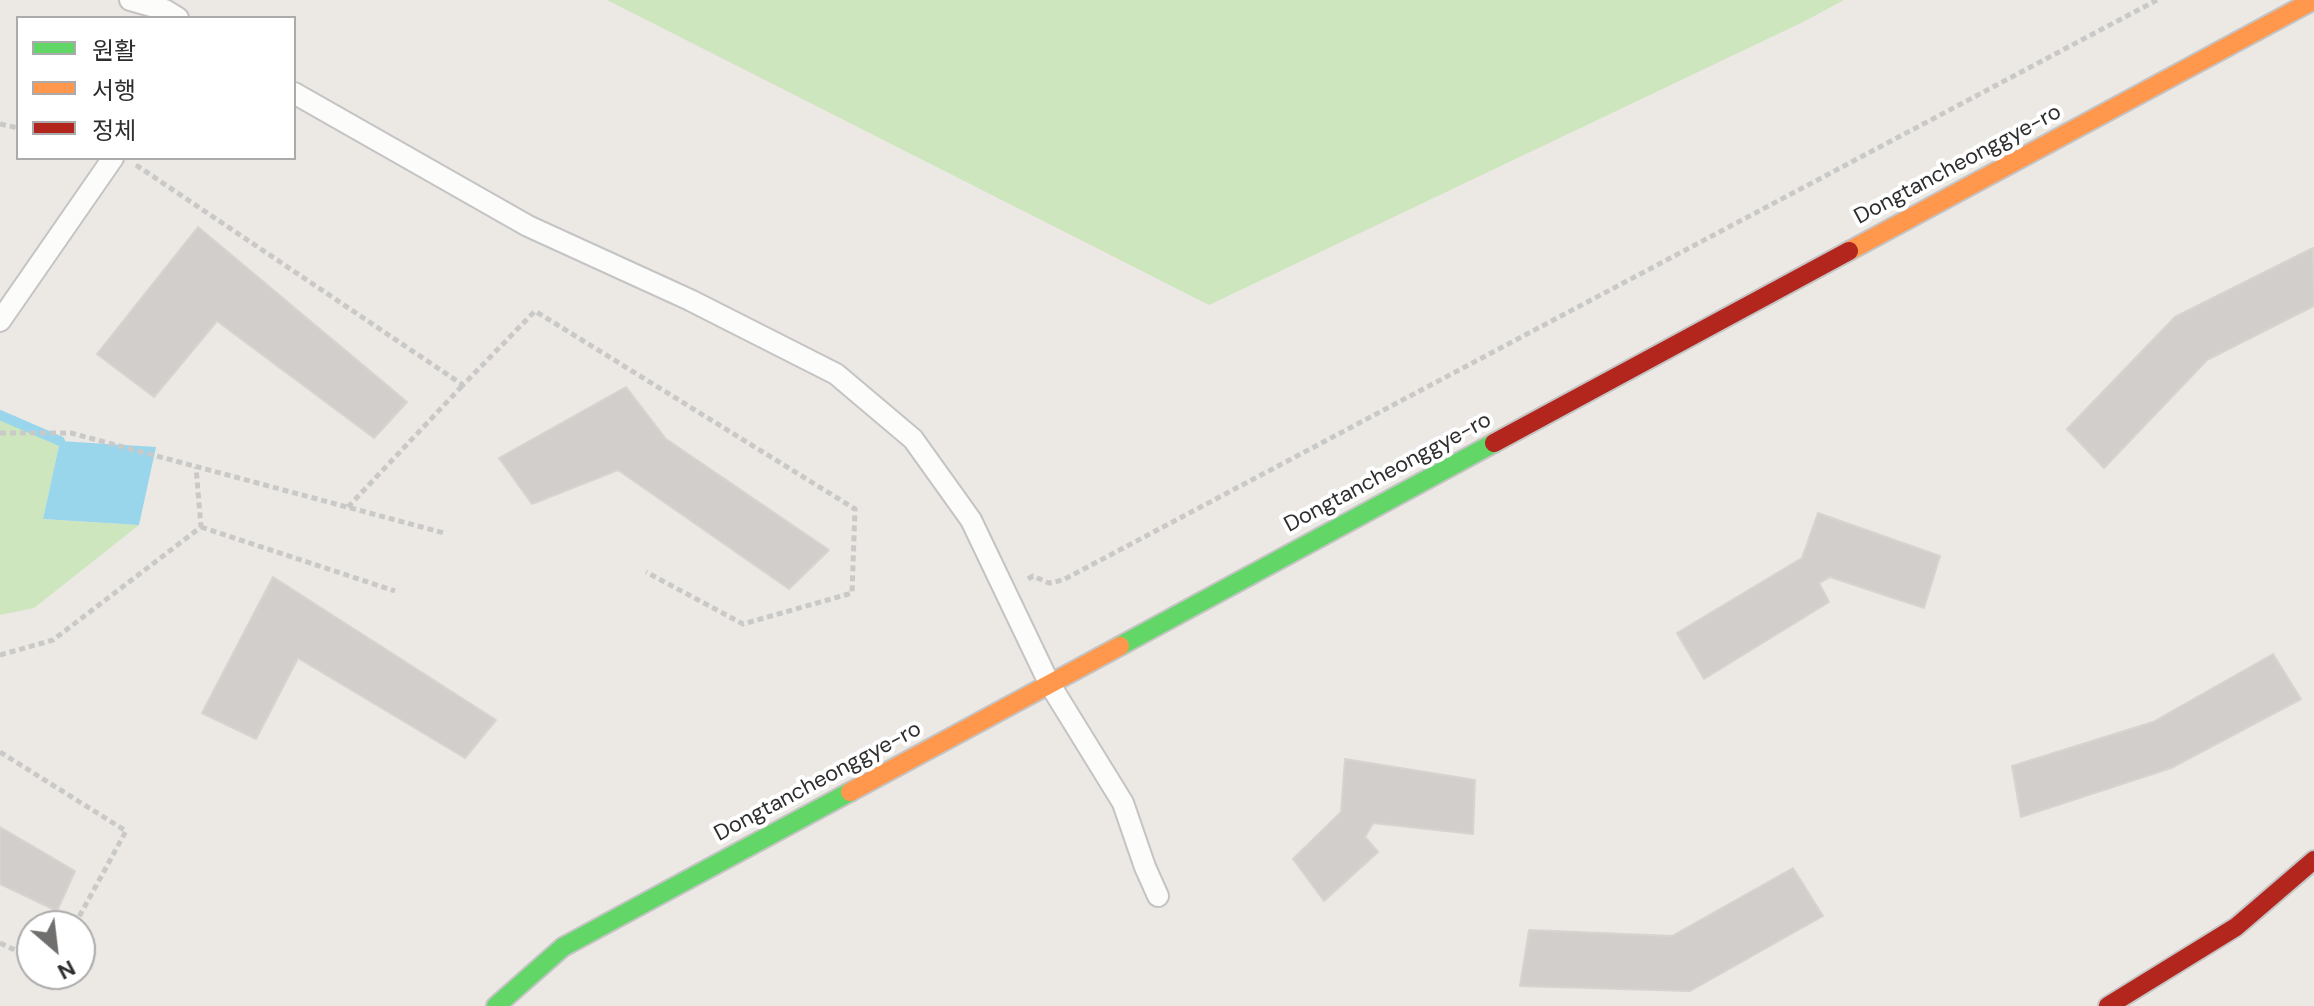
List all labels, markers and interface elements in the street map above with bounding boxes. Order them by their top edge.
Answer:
legend [16,16,296,160]
text: 원활 [92,35,136,66]
text: 서행 [92,75,136,106]
street label: Dongtancheonggye-ro [1850,99,2066,231]
text: 정체 [92,115,136,146]
street label: Dongtancheonggye-ro [1280,407,1496,539]
street label: Dongtancheonggye-ro [710,716,926,848]
north arrow [16,910,96,990]
text: N [53,953,80,986]

